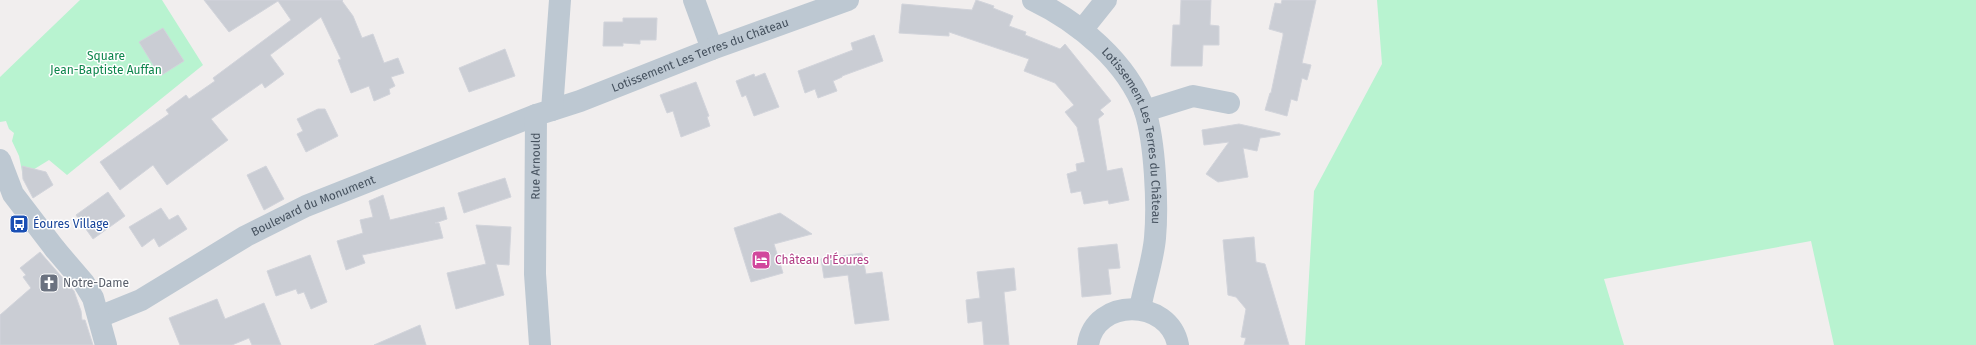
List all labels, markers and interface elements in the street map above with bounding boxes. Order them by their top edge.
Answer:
street label: Lotissement Les Terres du Château [609,15,791,95]
street label: Lotissement Les Terres du Château [1099,45,1163,224]
park label: Square Jean-Baptiste Auffan [50,49,162,77]
street label: Rue Arnould [528,133,543,200]
street label: Boulevard du Monument [249,172,378,239]
bus stop icon: Éoures Village [8,213,30,235]
place label: Éoures Village [33,216,109,231]
hotel icon: Château d'Éoures [750,249,772,271]
place label: Château d'Éoures [775,252,869,267]
church icon: Notre-Dame [38,272,60,294]
place label: Notre-Dame [63,276,129,290]

